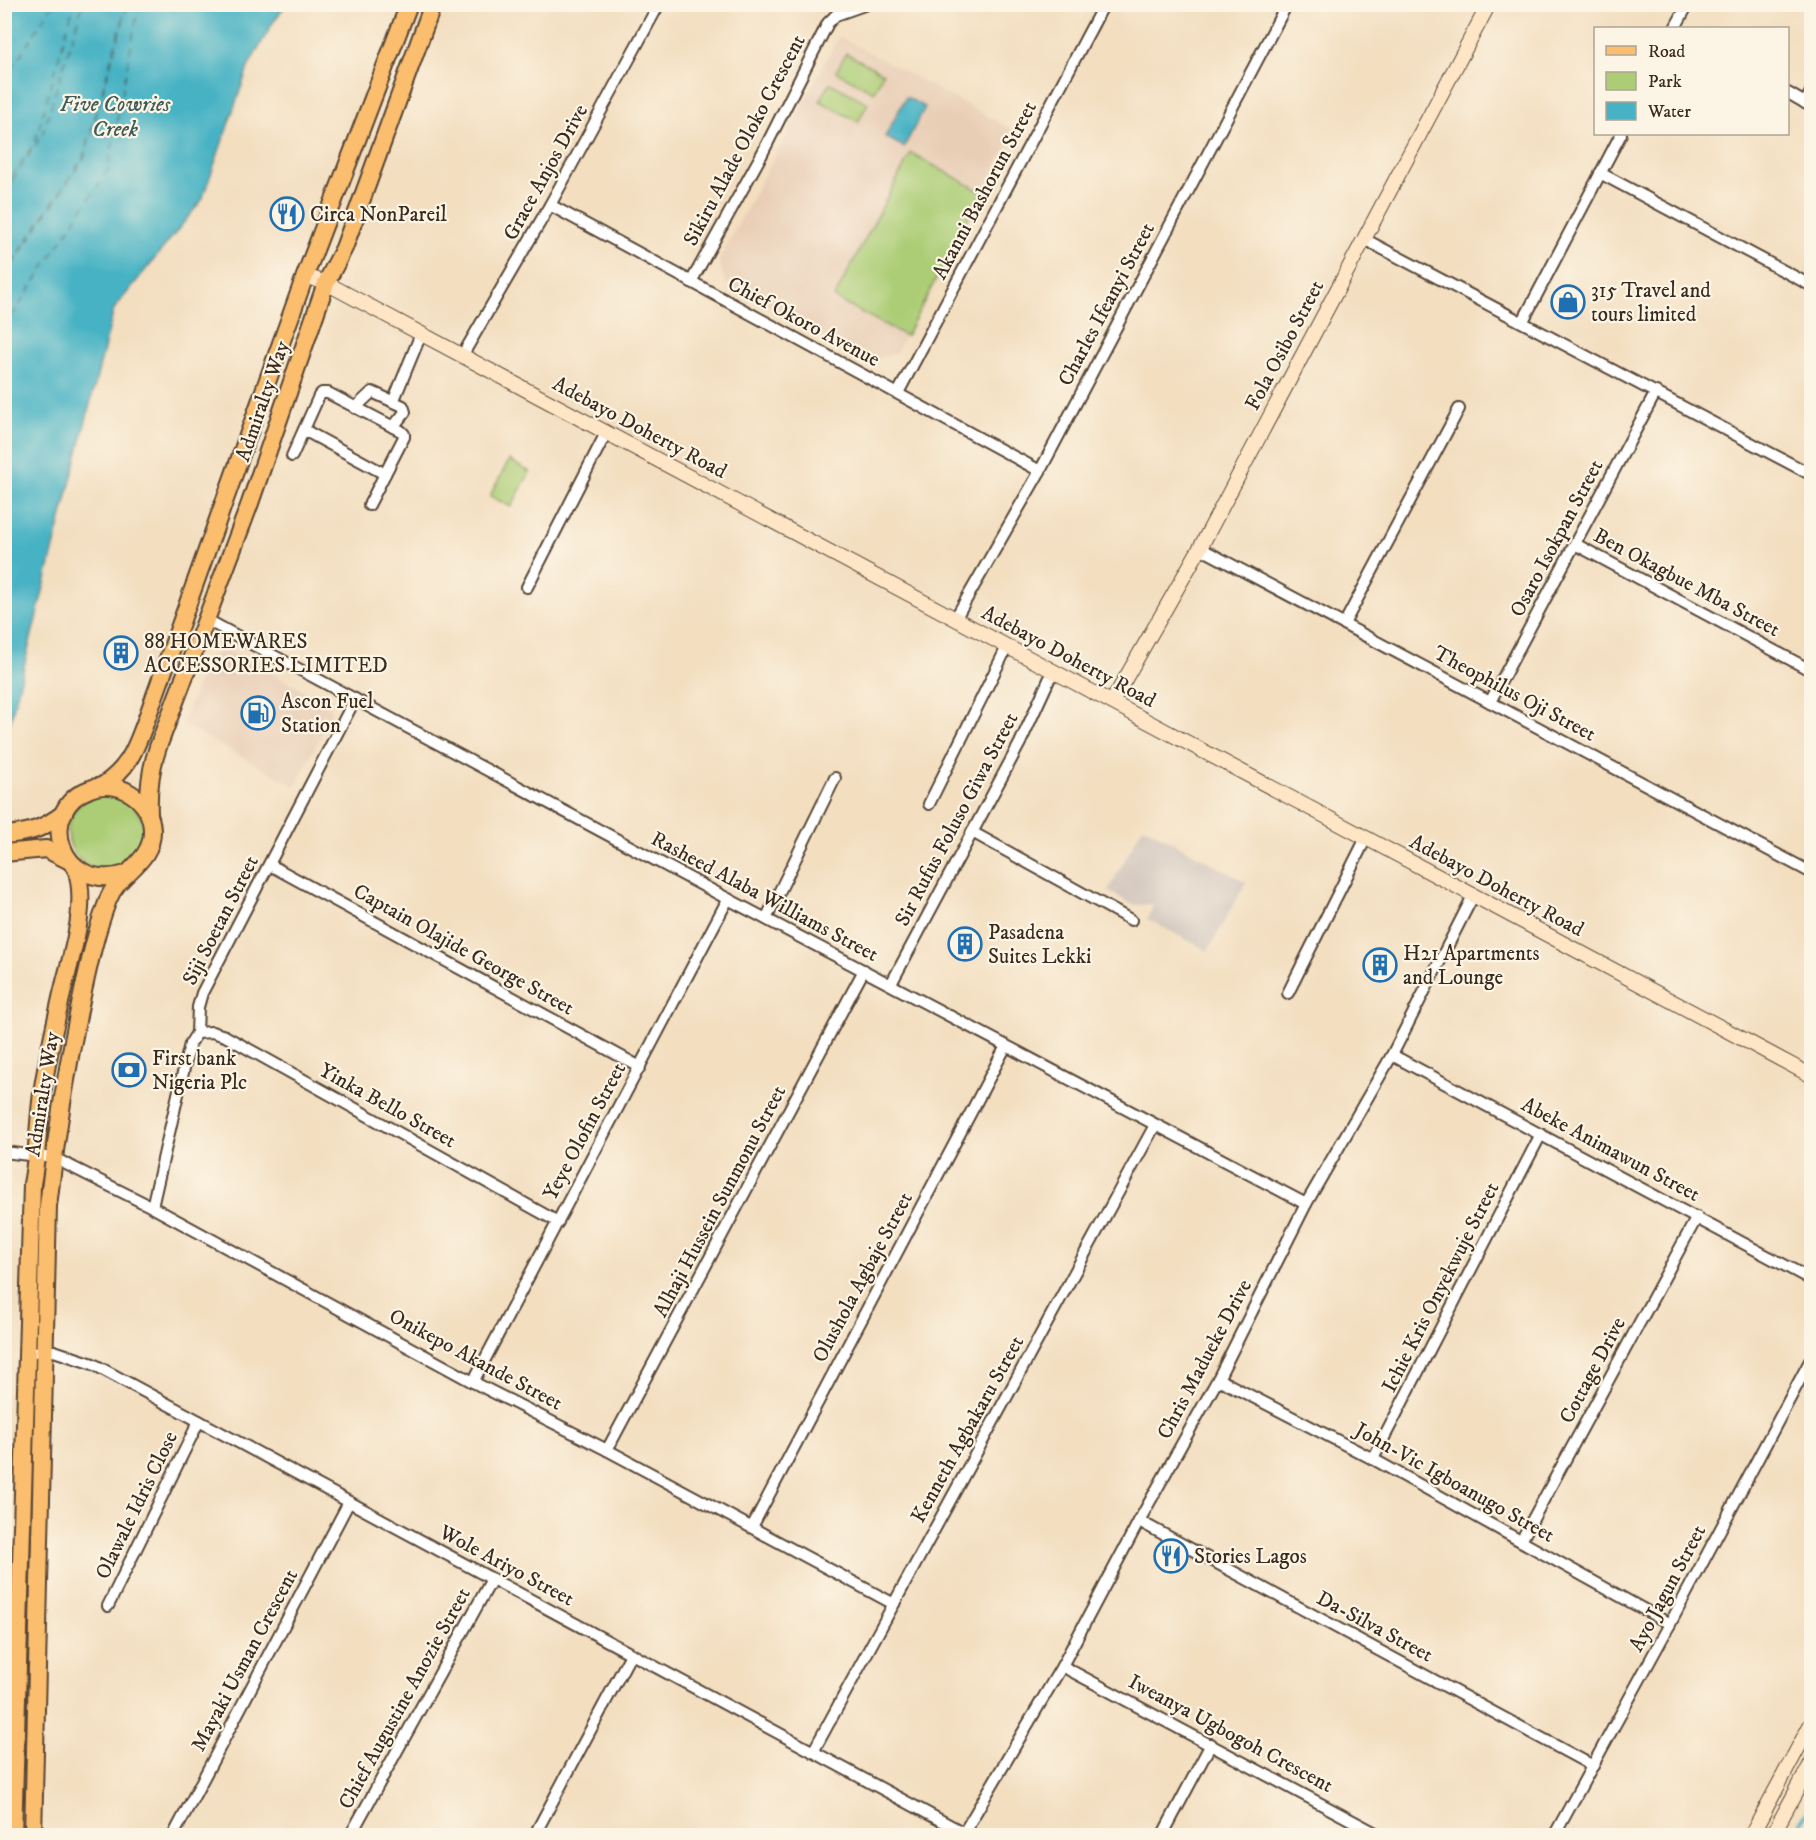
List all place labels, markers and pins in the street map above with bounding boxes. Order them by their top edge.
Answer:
restaurant icon: Circa NonPareil [269,196,305,232]
place label: Circa NonPareil [310,202,448,228]
place label: 315 Travel and tours limited [1591,278,1711,328]
shop icon: 315 Travel and tours limited [1550,284,1586,320]
place label: 88 HOMEWARES ACCESSORIES LIMITED [144,629,388,679]
building icon: 88 HOMEWARES ACCESSORIES LIMITED [103,635,139,671]
place label: Ascon Fuel Station [281,689,374,739]
fuel station icon: Ascon Fuel Station [240,695,276,731]
place label: Pasadena Suites Lekki [988,920,1091,970]
building icon: Pasadena Suites Lekki [947,926,983,962]
place label: H21 Apartments and Lounge [1403,941,1540,991]
building icon: H21 Apartments and Lounge [1362,947,1398,983]
place label: First bank Nigeria Plc [152,1046,247,1096]
bank icon: First bank Nigeria Plc [111,1052,147,1088]
restaurant icon: Stories Lagos [1153,1538,1189,1574]
place label: Stories Lagos [1194,1544,1307,1570]

